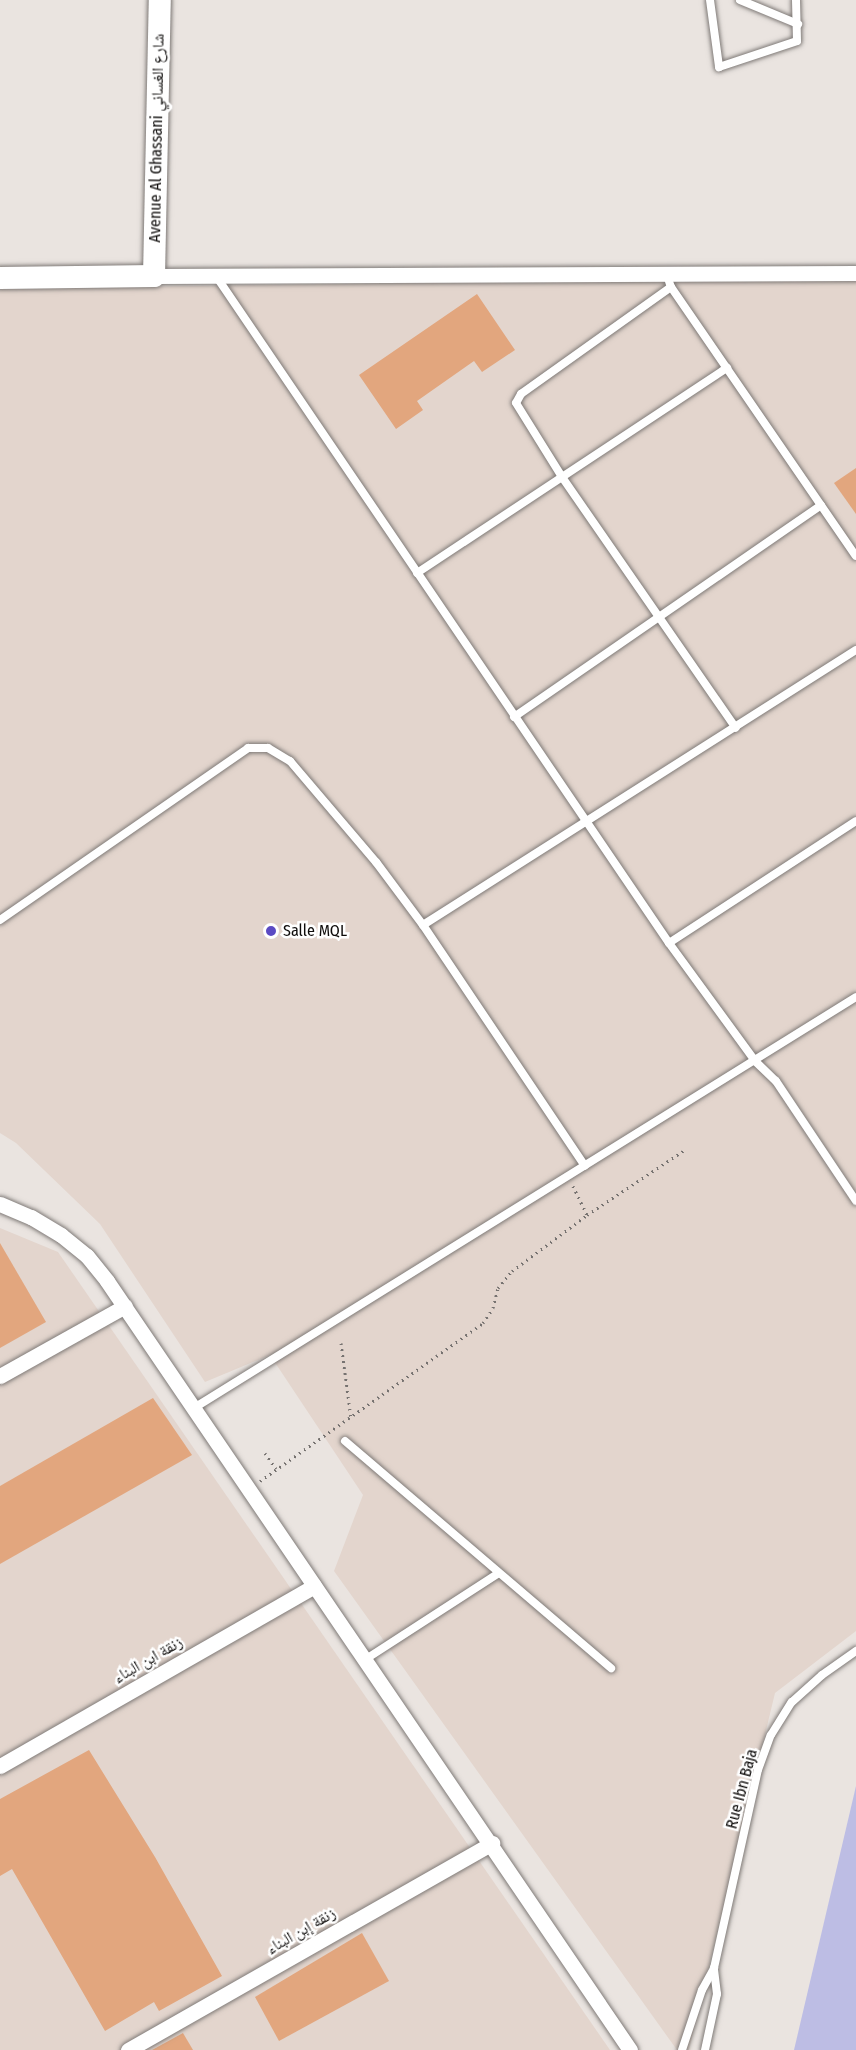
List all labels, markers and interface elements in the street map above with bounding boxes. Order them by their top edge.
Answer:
street label: Avenue Al Ghassani شارع الغساني [146,33,168,243]
place label: Salle MQL [283,921,347,941]
marker: Salle MQL [264,924,278,938]
street label: زنقة ابن البناء [110,1633,186,1687]
street label: Rue Ibn Baja [722,1747,762,1831]
street label: زنقة إبن البناء [263,1904,339,1958]

